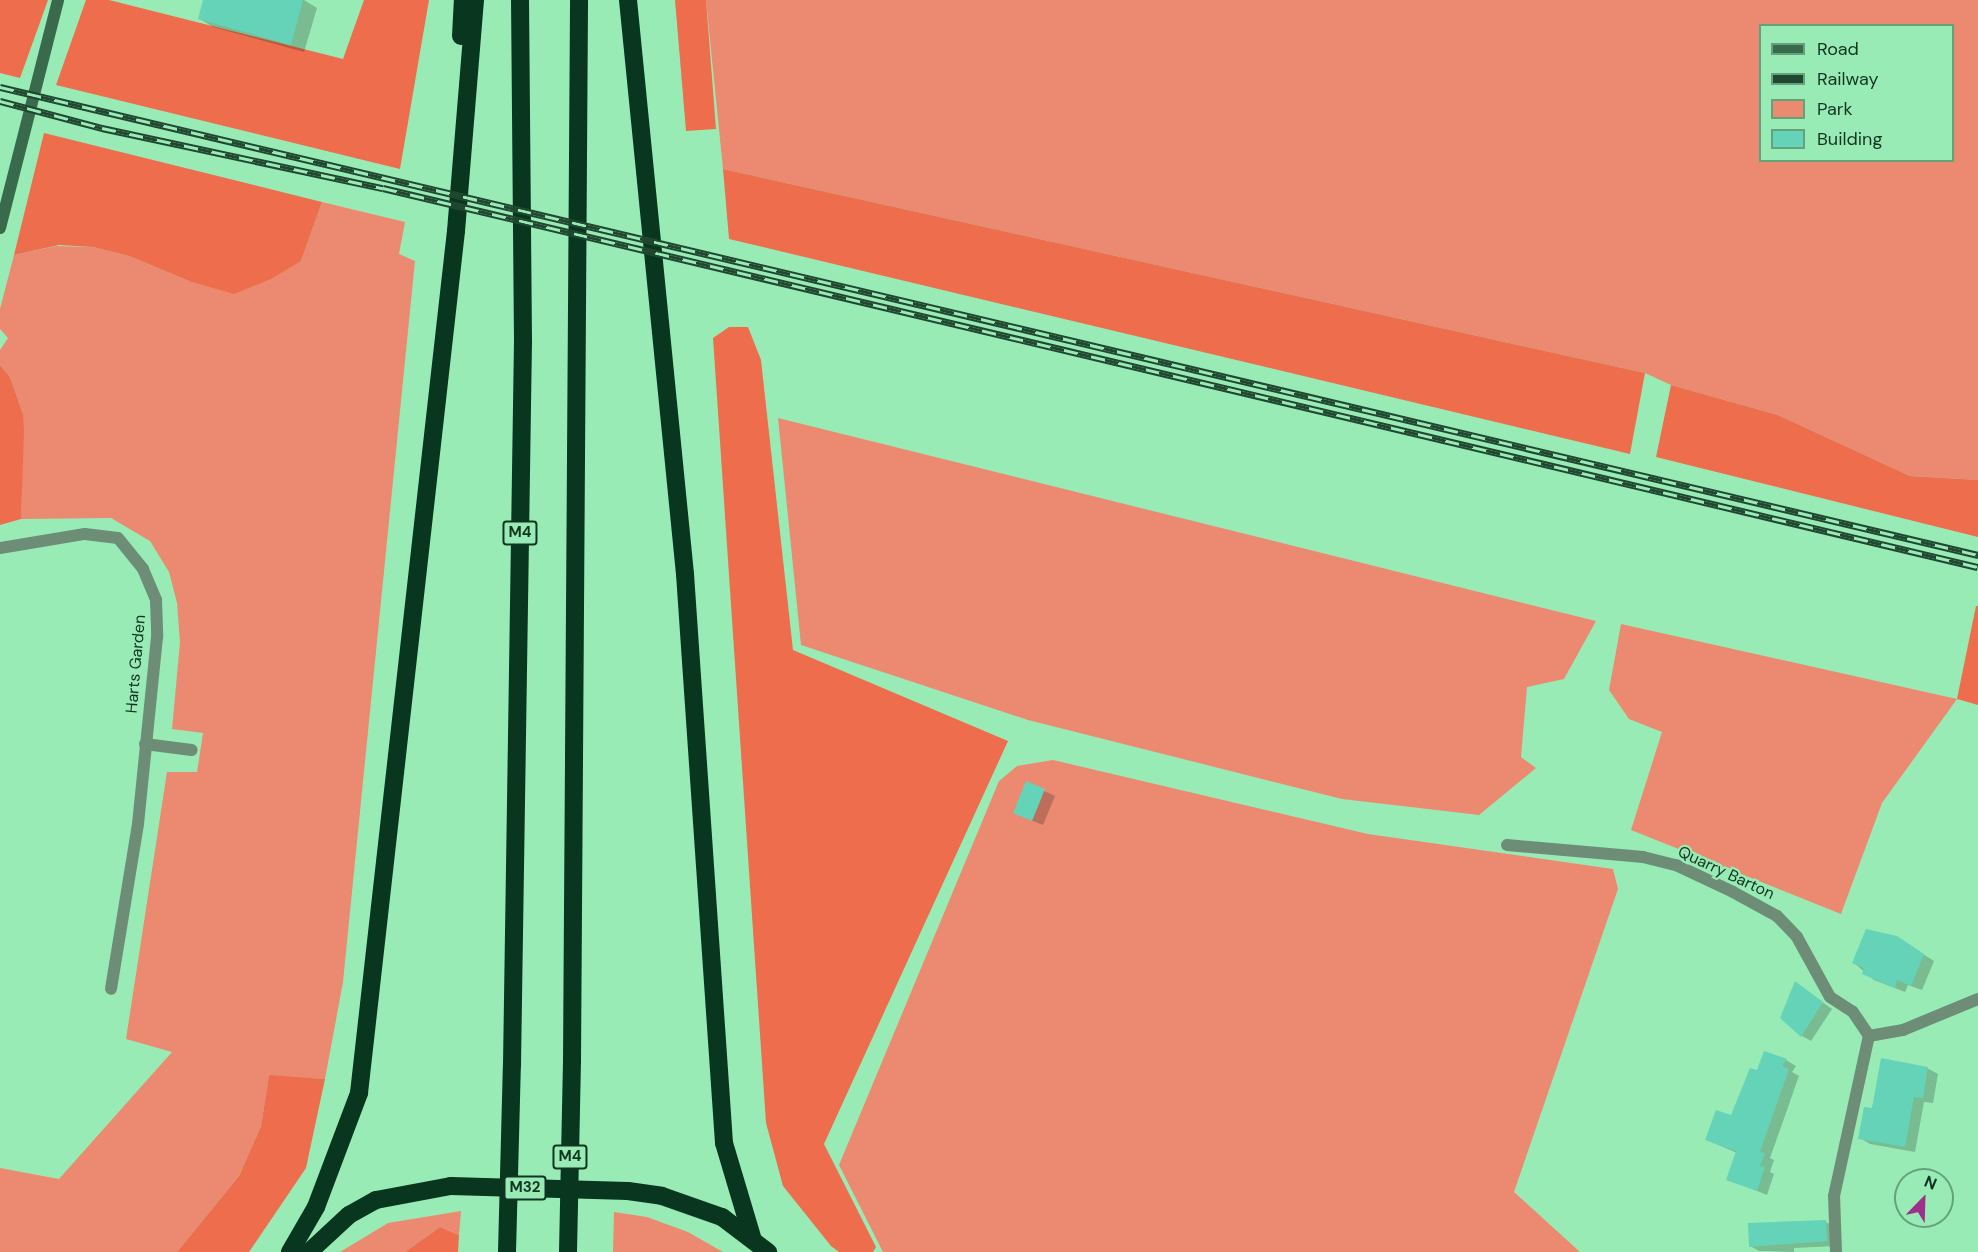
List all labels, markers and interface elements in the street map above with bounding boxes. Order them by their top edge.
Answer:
legend [1759,24,1954,162]
text: Road [1817,37,1859,61]
text: Railway [1817,67,1879,91]
text: Park [1817,97,1853,121]
text: Building [1817,127,1882,151]
road number: M4 [502,521,538,545]
street label: Harts Garden [122,614,150,714]
street label: Quarry Barton [1675,842,1777,904]
road number: M4 [552,1145,588,1169]
north arrow [1894,1168,1954,1228]
text: N [1921,1171,1940,1195]
road number: M32 [502,1176,548,1200]

